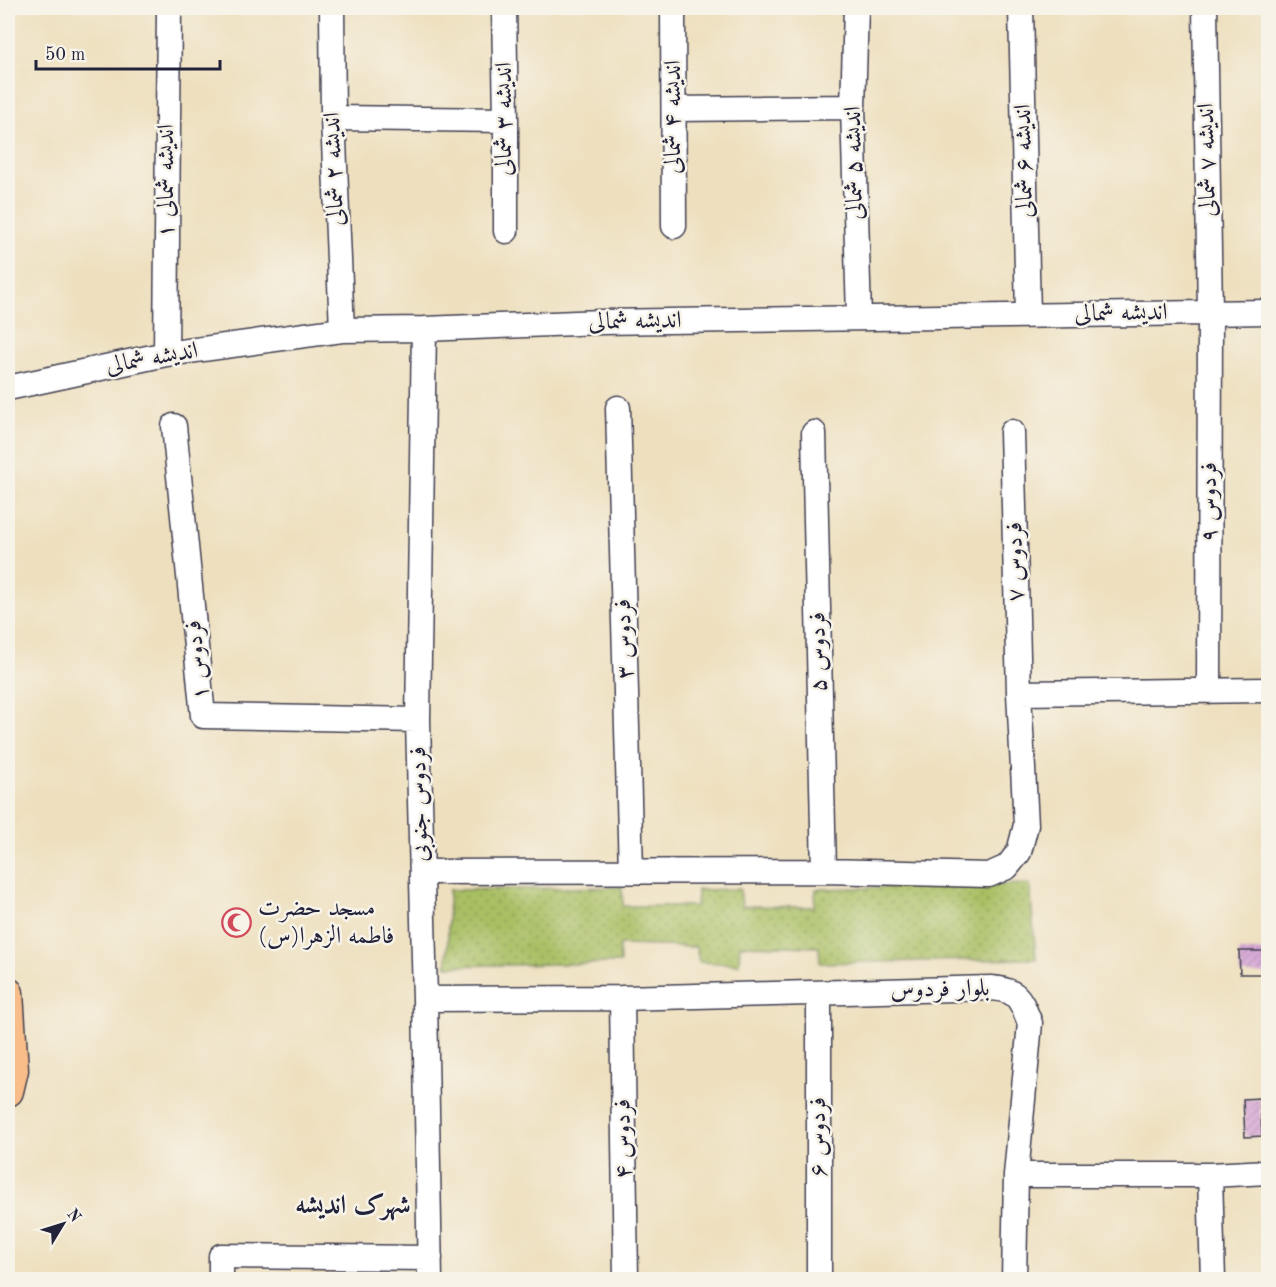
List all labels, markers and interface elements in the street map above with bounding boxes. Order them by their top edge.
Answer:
scale bar [36,33,220,71]
text: 50 m [45,46,85,64]
street label: اندیشه ۴ شمالی [662,60,686,174]
street label: اندیشه ۳ شمالی [493,62,517,176]
street label: اندیشه ۷ شمالی [1195,103,1221,217]
street label: اندیشه ۶ شمالی [1012,104,1038,218]
street label: اندیشه ۵ شمالی [842,106,868,220]
street label: اندیشه ۲ شمالی [321,112,349,226]
street label: اندیشه شمالی ۱ [155,124,179,238]
street label: اندیشه شمالی [1074,301,1168,327]
street label: اندیشه شمالی [588,309,682,335]
street label: اندیشه شمالی [104,339,200,379]
street label: فردوس ۹ [1198,462,1223,542]
street label: فردوس ۷ [1003,522,1030,602]
street label: فردوس ۳ [612,598,639,680]
street label: فردوس ۵ [806,612,833,692]
street label: فردوس ۱ [182,619,215,701]
street label: فردوس جنوبی [407,746,436,862]
place label: مسجد حضرت فاطمه الزهرا(س) [258,897,394,950]
mosque icon: مسجد حضرت فاطمه الزهرا(س) [221,907,253,939]
street label: بلوار فردوس [890,977,990,1004]
street label: فردوس ۶ [807,1097,832,1177]
street label: فردوس ۴ [611,1099,638,1179]
district label: شهرک اندیشه [295,1192,411,1221]
north arrow [33,1194,93,1254]
text: N [63,1206,84,1226]

